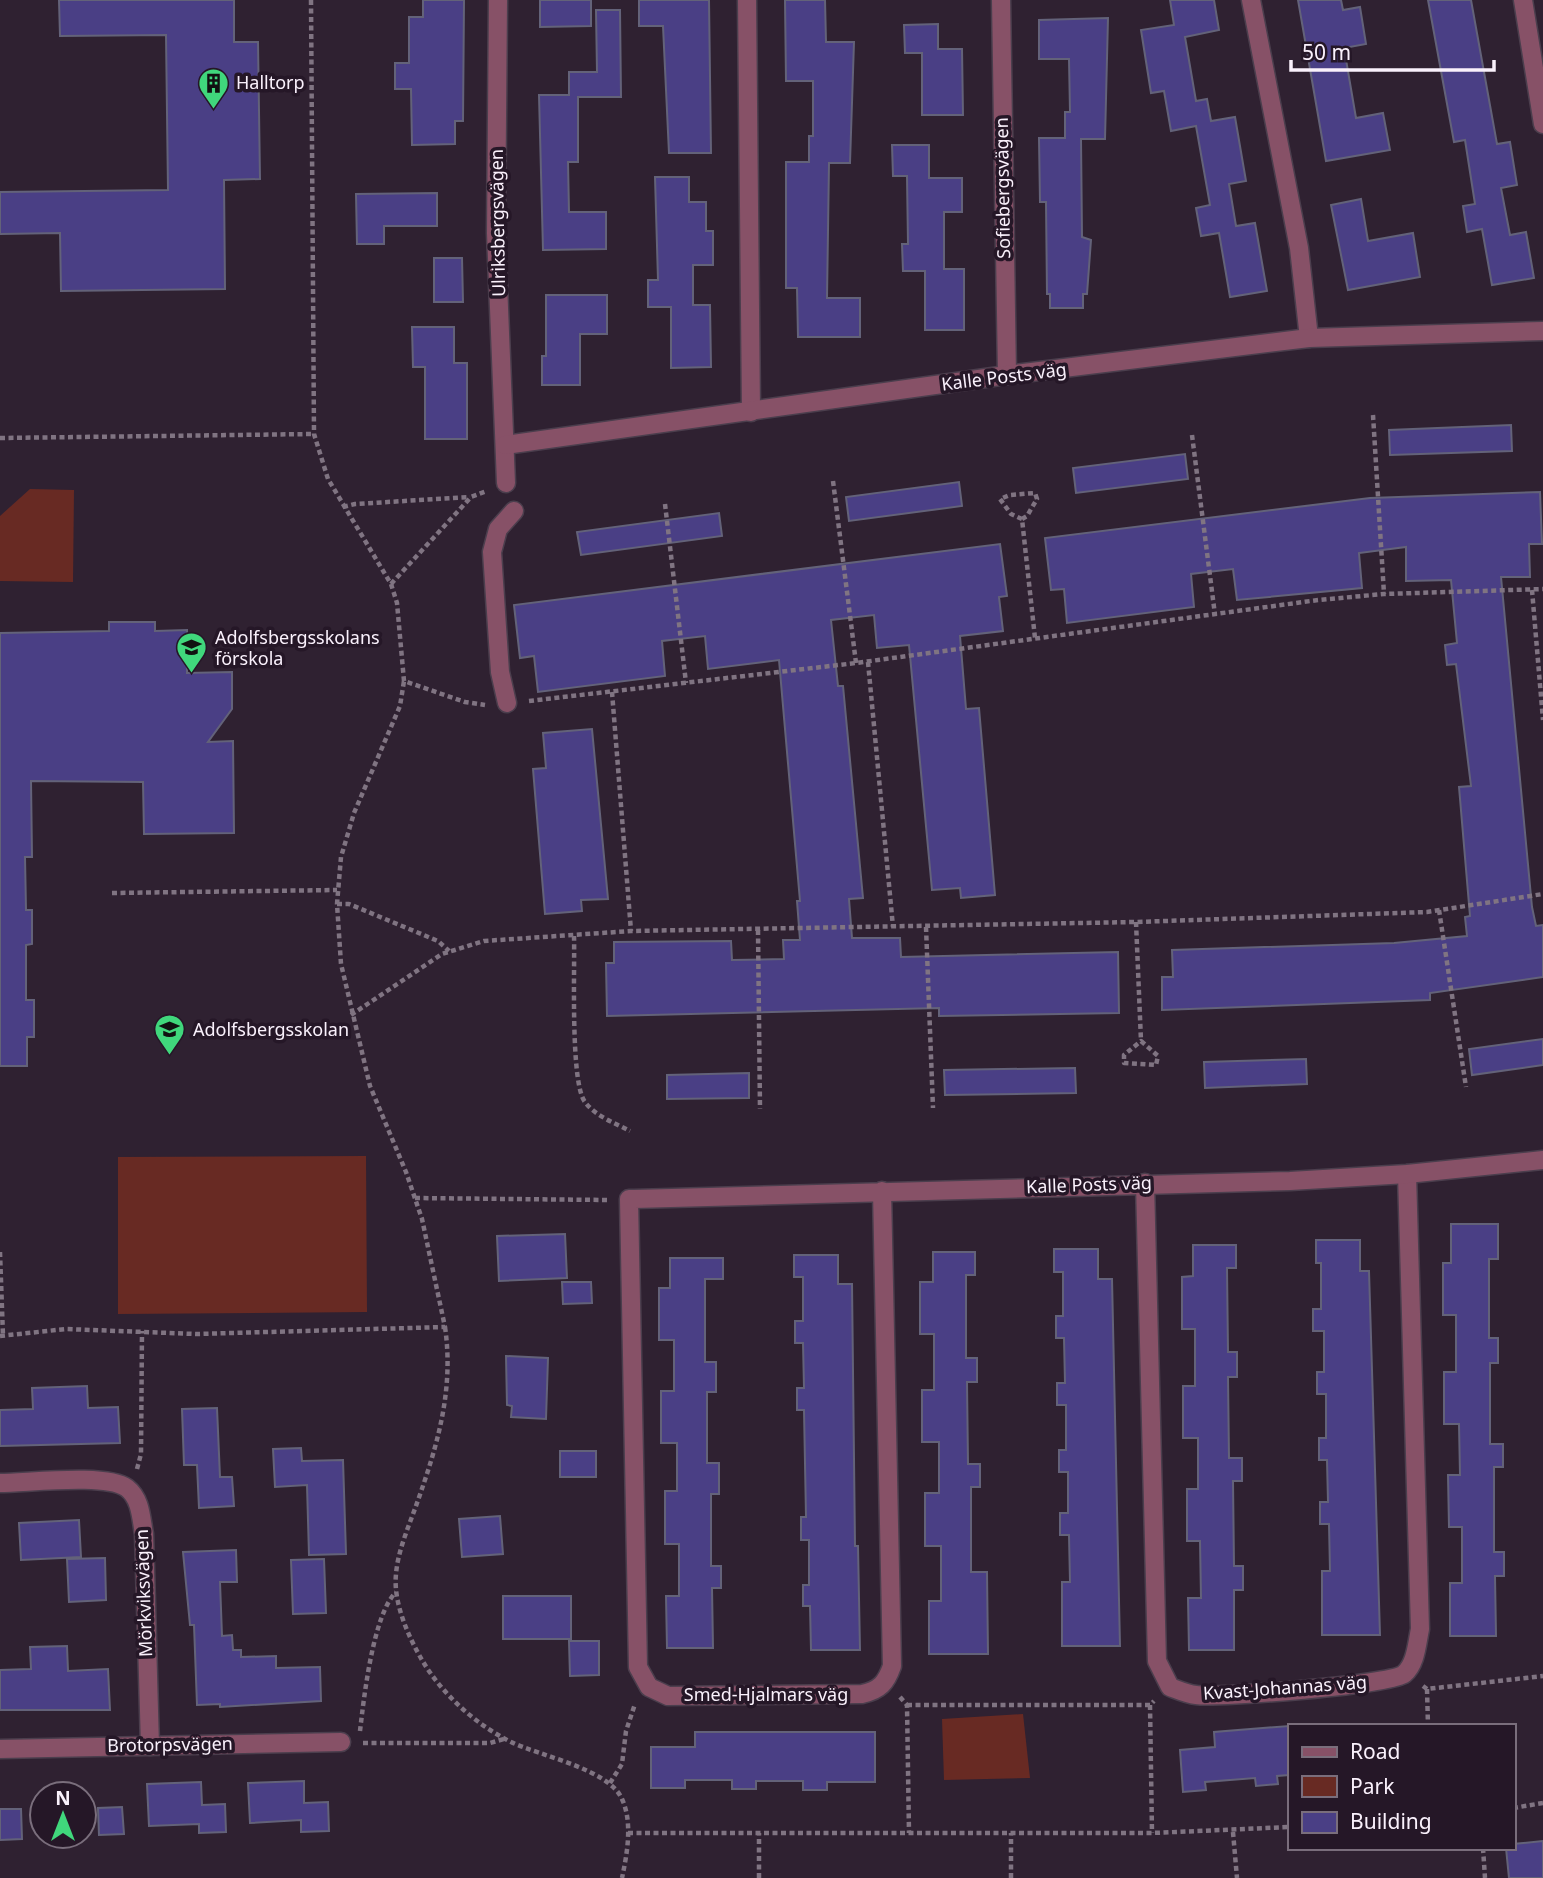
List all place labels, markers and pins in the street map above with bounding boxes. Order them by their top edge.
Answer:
building icon: Halltorp [196,66,230,110]
place label: Halltorp [236,70,305,94]
place label: Adolfsbergsskolans förskola [215,625,380,670]
school or university icon: Adolfsbergsskolans förskola [175,631,209,675]
school or university icon: Adolfsbergsskolan [153,1013,187,1057]
place label: Adolfsbergsskolan [193,1017,349,1041]

